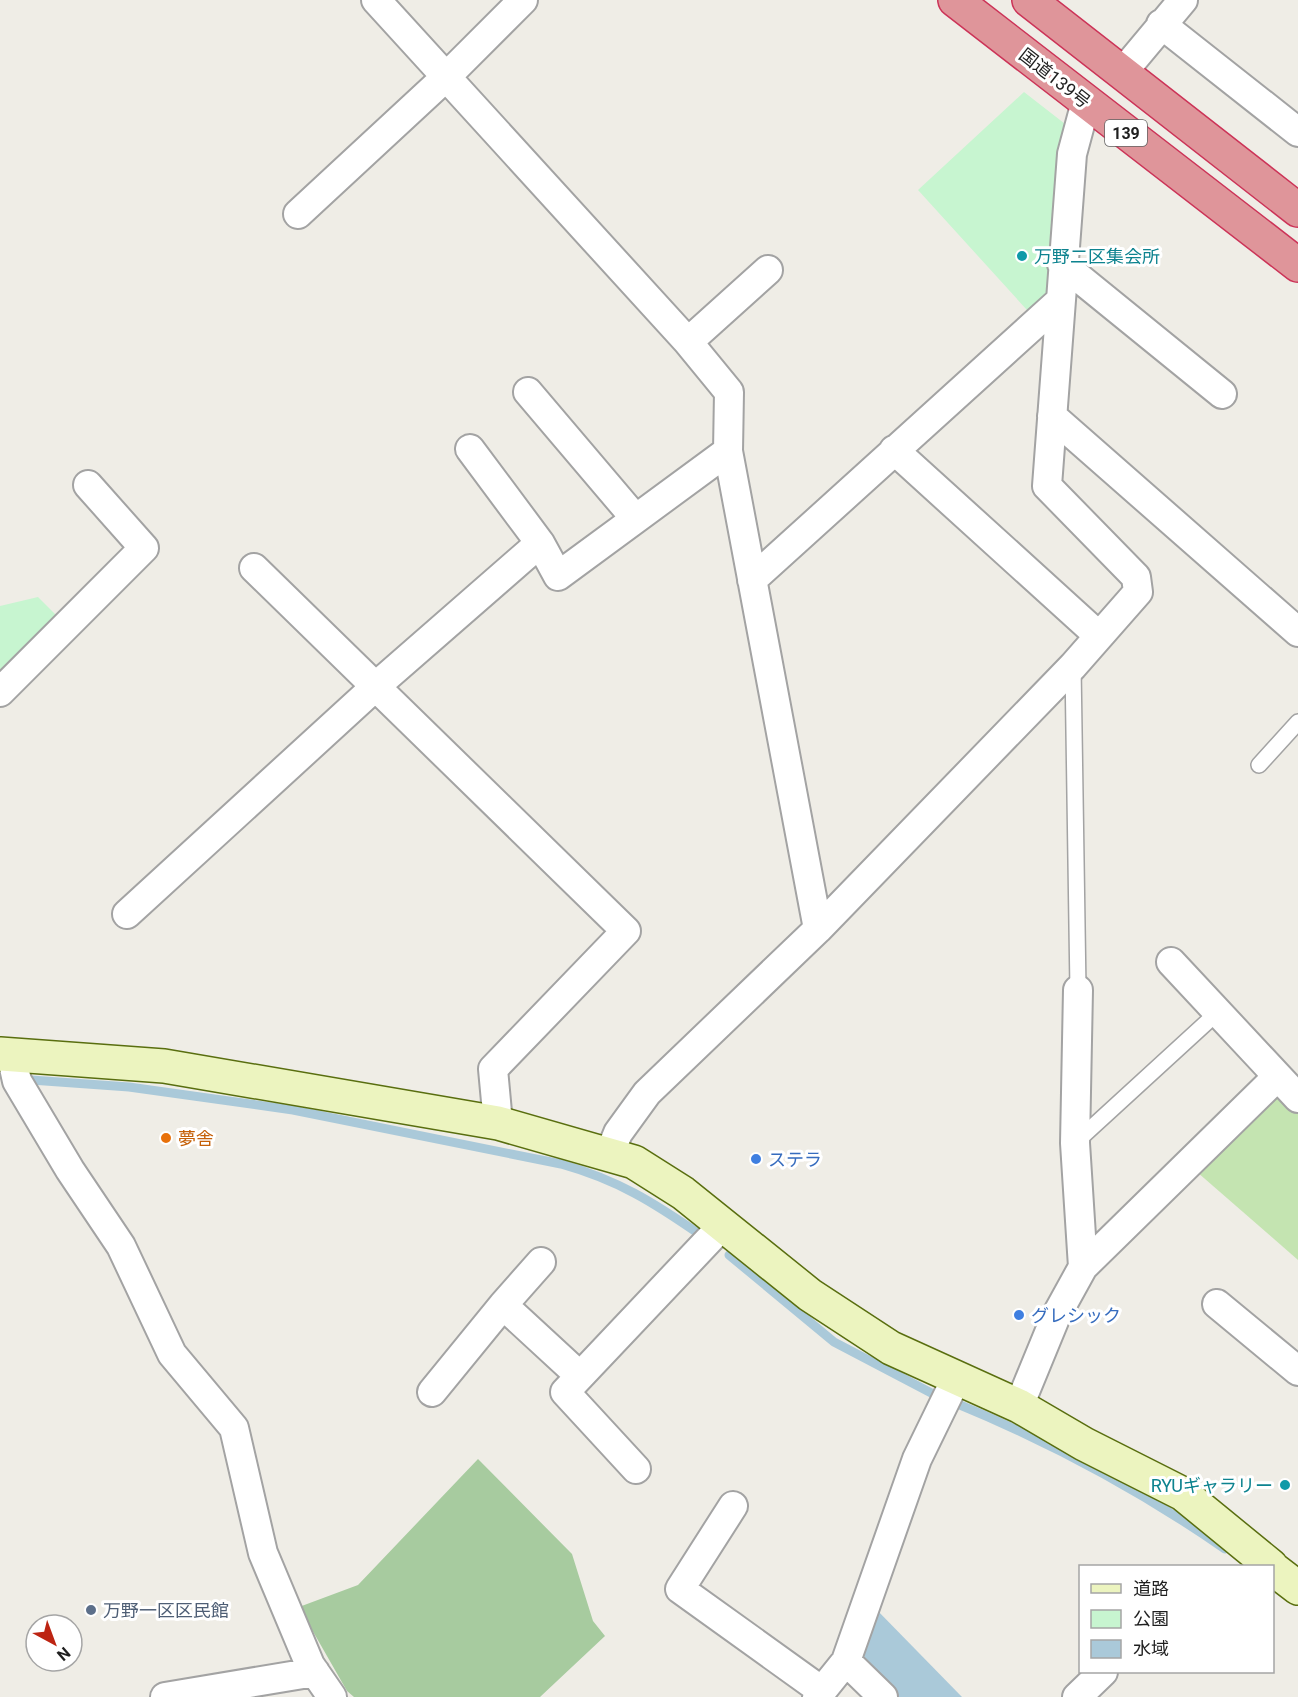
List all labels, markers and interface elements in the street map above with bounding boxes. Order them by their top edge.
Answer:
street label: 国道139号 [1015,44,1095,112]
road number: 139 [1105,120,1147,146]
place label: 万野二区集会所 [1034,246,1160,267]
marker: 万野二区集会所 [1015,249,1029,263]
place label: 夢舎 [178,1128,214,1149]
marker: 夢舎 [159,1131,173,1145]
place label: ステラ [768,1149,822,1170]
marker: ステラ [749,1152,763,1166]
place label: グレシック [1031,1305,1121,1326]
marker: グレシック [1012,1308,1026,1322]
place label: RYUギャラリー [1151,1475,1273,1496]
marker: RYUギャラリー [1278,1478,1292,1492]
legend [1079,1565,1274,1673]
text: 道路 [1133,1578,1169,1599]
place label: 万野一区区民館 [103,1600,229,1621]
marker: 万野一区区民館 [84,1603,98,1617]
text: 公園 [1133,1608,1169,1629]
north arrow [24,1613,84,1673]
text: 水域 [1133,1638,1169,1659]
text: N [53,1643,74,1665]

